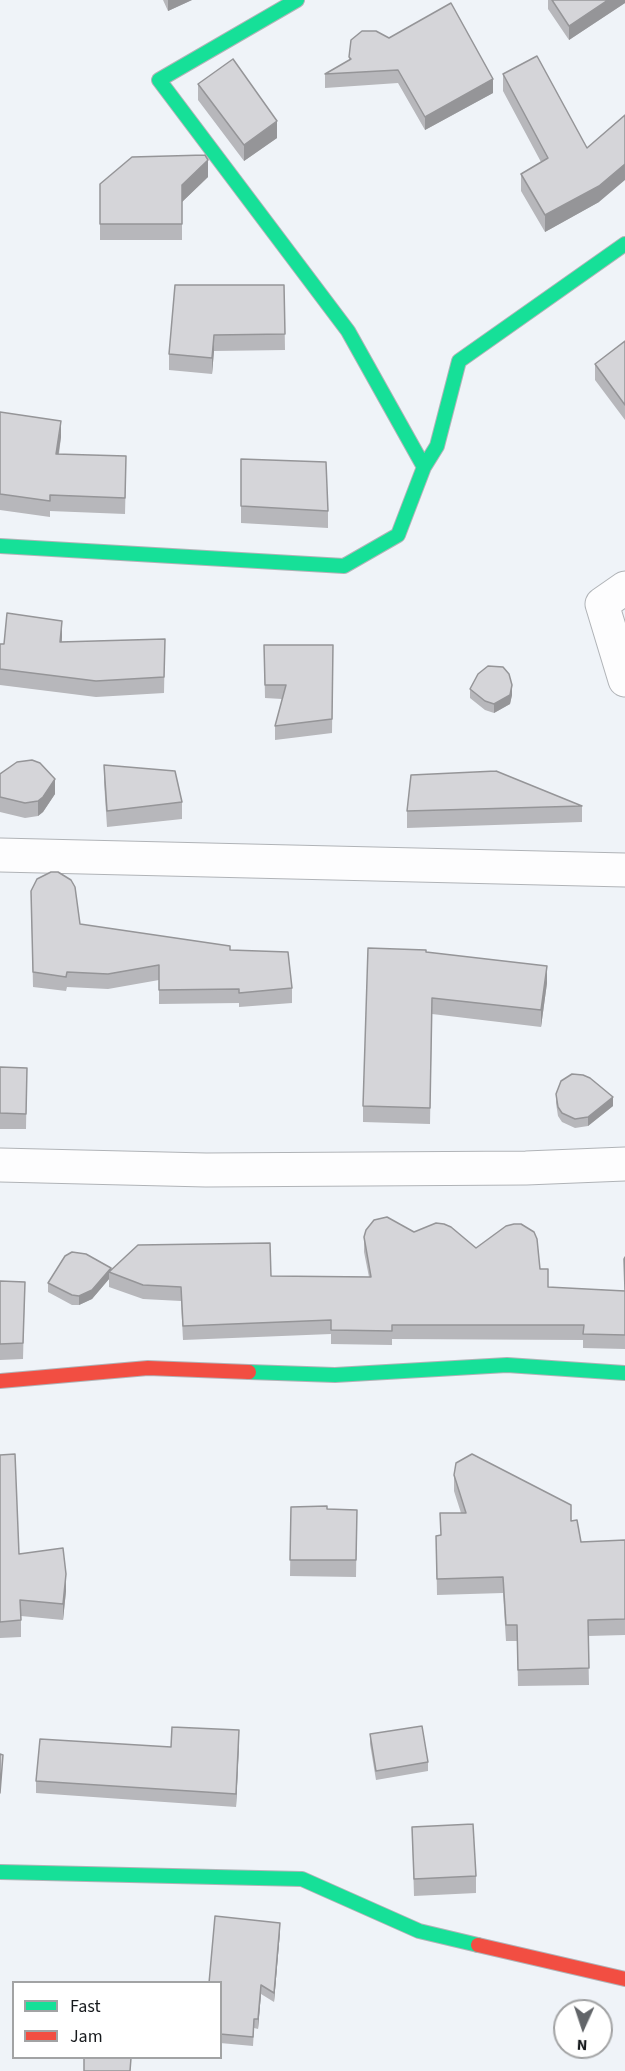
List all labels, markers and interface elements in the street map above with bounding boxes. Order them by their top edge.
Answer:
legend [12,1981,222,2059]
text: Fast [70,1994,101,2019]
north arrow [553,1999,613,2059]
text: Jam [70,2024,103,2049]
text: N [576,2034,588,2056]

